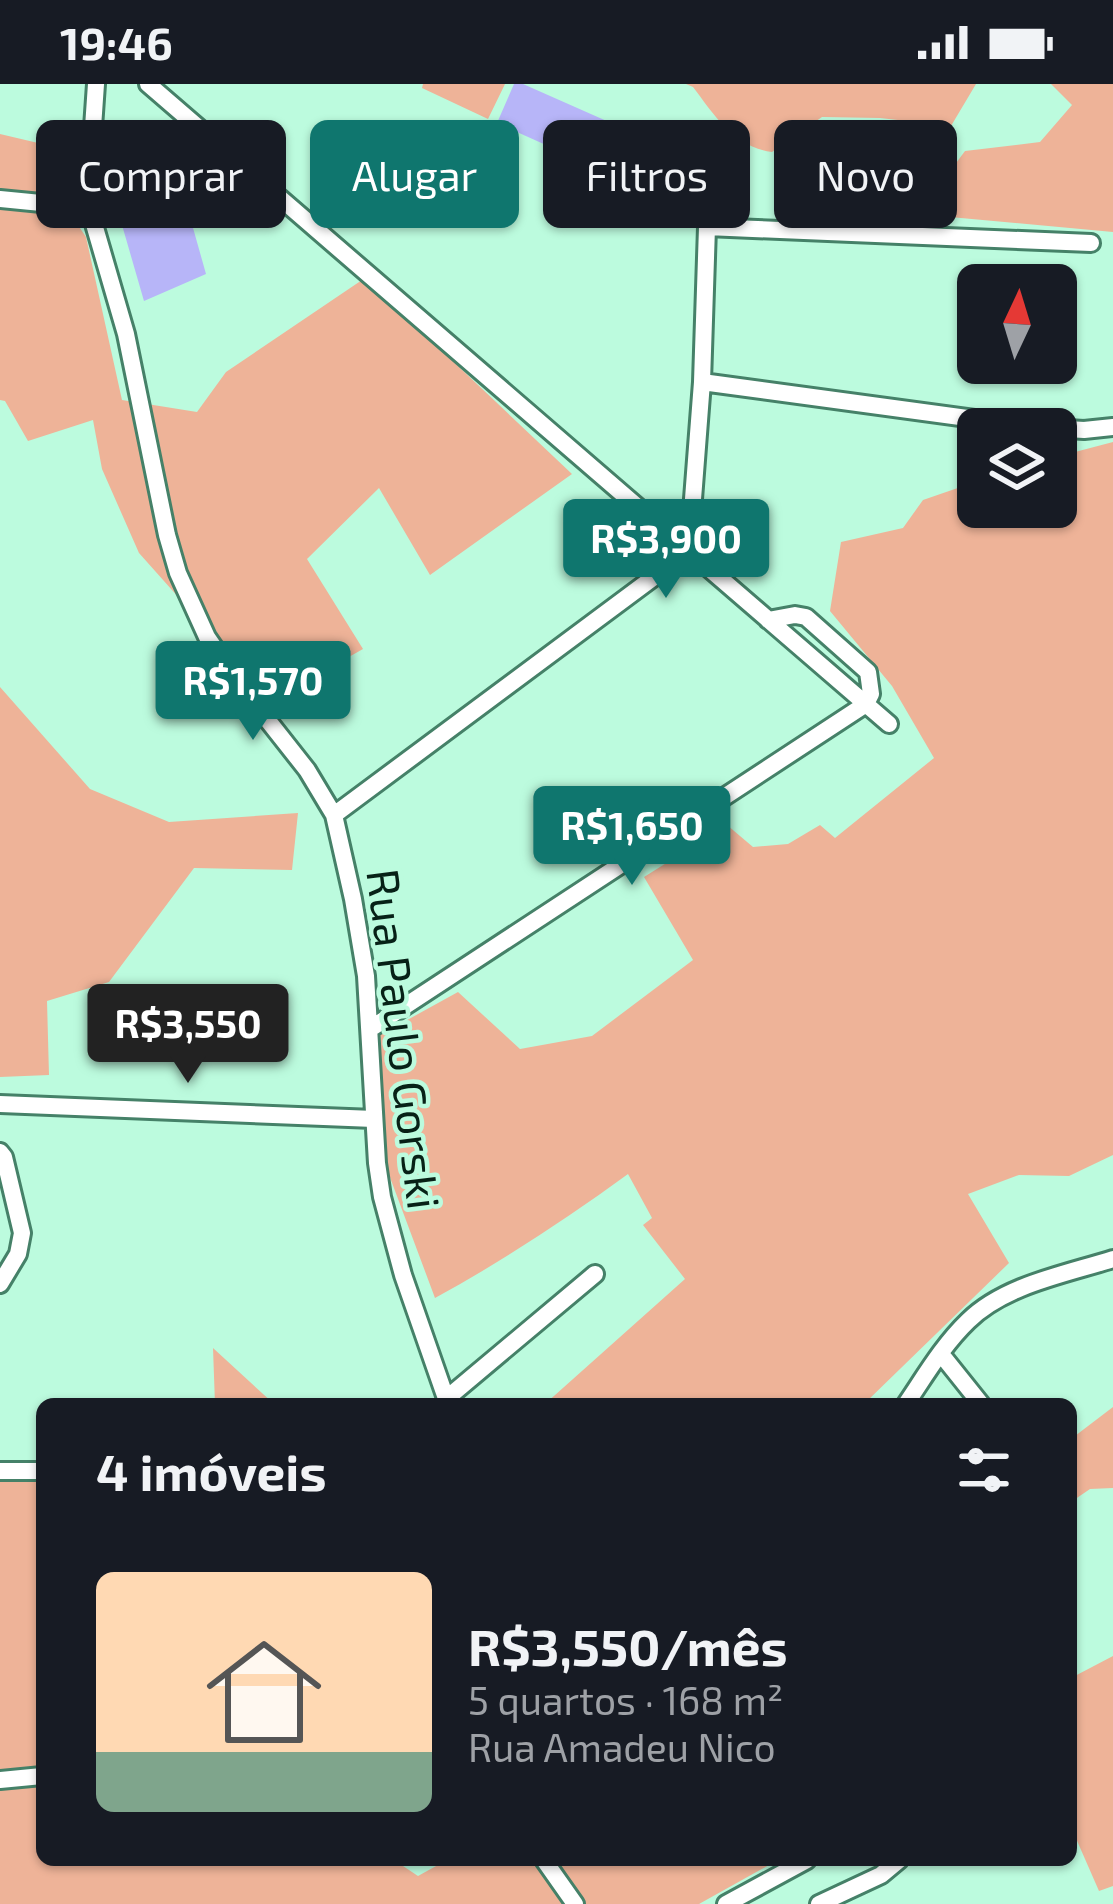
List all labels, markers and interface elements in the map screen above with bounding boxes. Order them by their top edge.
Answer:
text: 19:46 [60,15,173,69]
chip: Comprar [36,120,286,228]
chip: Alugar [310,120,519,228]
chip: Filtros [543,120,750,228]
chip: Novo [774,120,957,228]
north arrow [957,264,1077,384]
map controls [957,264,1077,528]
button: layers [957,408,1077,528]
pin: R$3,900 [555,499,777,601]
text: R$3,900 [590,514,742,561]
pin: R$1,570 [142,641,364,743]
text: R$1,570 [183,656,323,703]
pin: R$1,650 [521,786,743,888]
text: R$1,650 [560,801,704,848]
street label: Rua Paulo Gorski [357,865,453,1212]
pin: R$3,550 [77,984,299,1086]
text: R$3,550 [114,999,262,1046]
icon: filters [951,1437,1017,1503]
text: 4 imóveis [96,1440,326,1501]
text: R$3,550/mês [468,1615,788,1676]
icon: home [192,1620,336,1764]
text: 5 quartos · 168 m² [468,1676,783,1723]
text: Rua Amadeu Nico [468,1723,776,1770]

